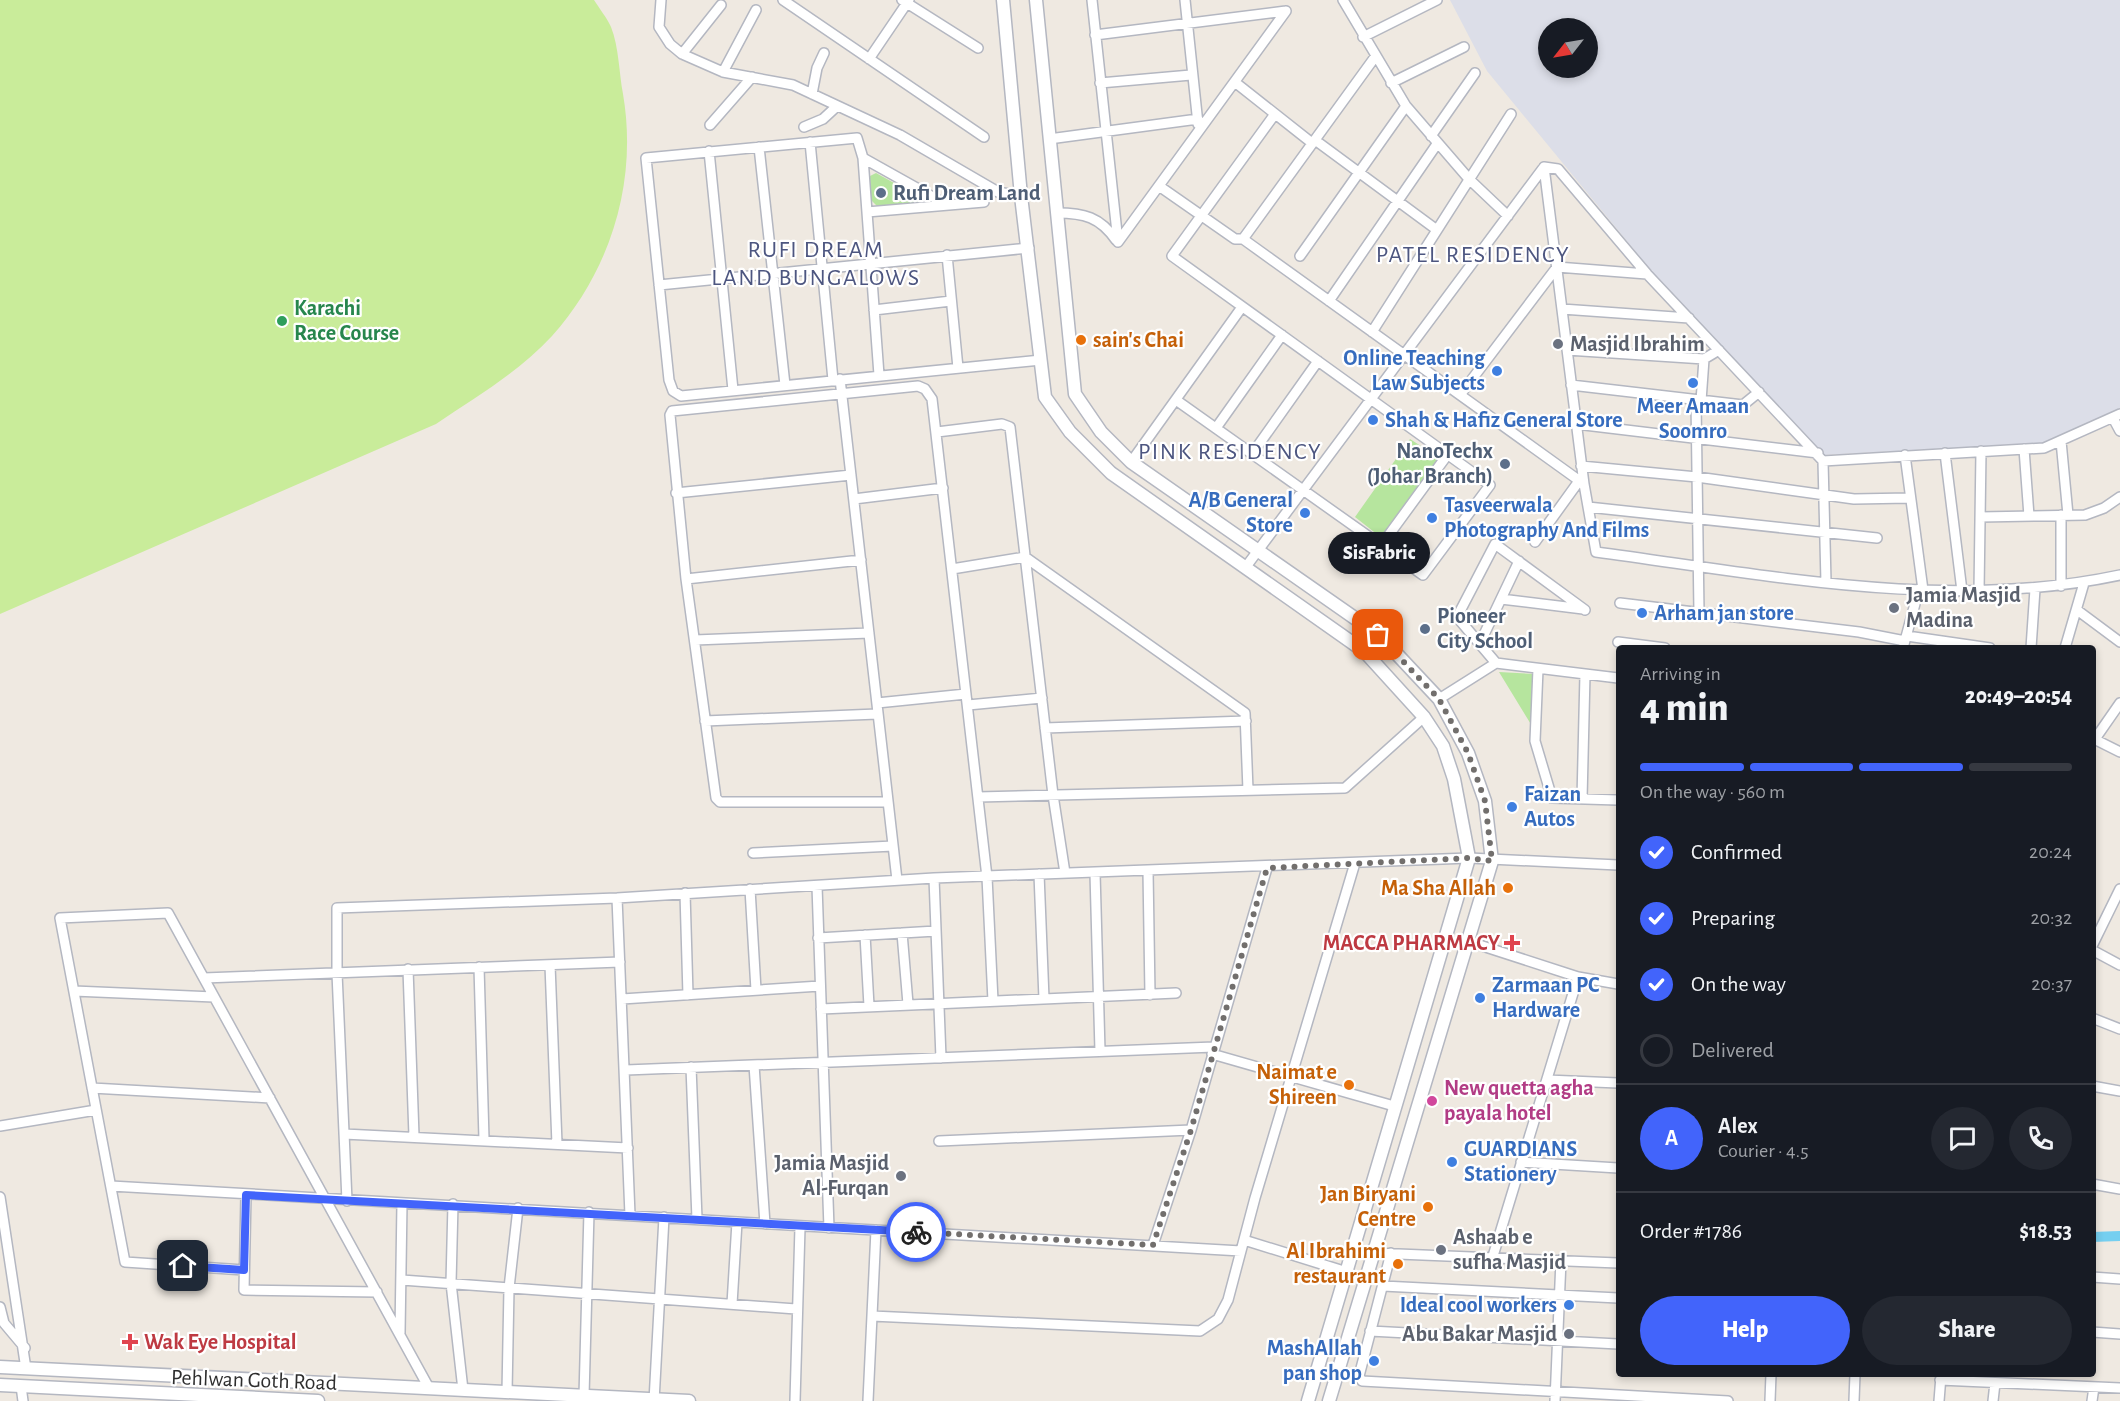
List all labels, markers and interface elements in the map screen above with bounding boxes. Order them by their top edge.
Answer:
north arrow [1538,18,1598,78]
map controls [1538,18,1598,78]
place label: Rufi Dream Land [893,182,1041,204]
marker: Rufi Dream Land [874,186,888,200]
district label: RUFI DREAM LAND BUNGALOWS [711,238,921,290]
district label: PATEL RESIDENCY [1376,243,1570,267]
place label: Karachi Race Course [294,297,399,344]
marker: Karachi Race Course [275,314,289,328]
place label: sain's Chai [1093,329,1184,351]
marker: sain's Chai [1074,333,1088,347]
place label: Masjid Ibrahim [1570,333,1705,356]
marker: Masjid Ibrahim [1551,337,1565,351]
place label: Online Teaching Law Subjects [1343,347,1486,395]
marker: Online Teaching Law Subjects [1490,364,1504,378]
marker: Meer Amaan Soomro [1686,376,1700,390]
place label: Meer Amaan Soomro [1637,395,1749,442]
place label: Shah & Hafiz General Store [1385,409,1623,431]
marker: Shah & Hafiz General Store [1366,413,1380,427]
district label: PINK RESIDENCY [1138,440,1322,464]
place label: NanoTechx (Johar Branch) [1367,440,1493,487]
marker: NanoTechx (Johar Branch) [1498,457,1512,471]
place label: A/B General Store [1188,489,1293,536]
place label: Tasveerwala Photography And Films [1444,494,1649,542]
marker: A/B General Store [1298,506,1312,520]
marker: Tasveerwala Photography And Films [1425,511,1439,525]
callout: SisFabric [1327,533,1429,575]
text: SisFabric [1343,543,1415,563]
place label: Jamia Masjid Madina [1906,584,2021,631]
marker: Jamia Masjid Madina [1887,601,1901,615]
place label: Arham jan store [1654,602,1794,625]
place label: Pioneer City School [1437,605,1533,653]
marker: Arham jan store [1635,606,1649,620]
pin [1352,609,1403,660]
icon: bag [1361,618,1394,651]
marker: Pioneer City School [1418,622,1432,636]
text: Arriving in [1640,664,1721,684]
text: 20:49–20:54 [1965,685,2072,707]
text: 4 min [1640,689,1729,728]
text: On the way · 560 m [1640,782,1785,802]
place label: Faizan Autos [1524,783,1581,830]
marker: Faizan Autos [1505,800,1519,814]
icon: check [1640,836,1673,869]
text: Confirmed [1691,841,1782,863]
text: 20:24 [2029,842,2072,862]
place label: Ma Sha Allah [1381,877,1496,899]
marker: Ma Sha Allah [1501,881,1515,895]
icon: check [1640,902,1673,935]
text: Preparing [1691,907,1775,929]
text: 20:32 [2030,908,2072,928]
place label: MACCA PHARMACY [1323,932,1501,954]
marker: MACCA PHARMACY [1505,936,1519,950]
icon: check [1640,968,1673,1001]
text: On the way [1691,973,1786,995]
place label: Zarmaan PC Hardware [1492,974,1600,1021]
text: 20:37 [2031,974,2072,994]
marker: Zarmaan PC Hardware [1473,991,1487,1005]
text: Delivered [1691,1039,1774,1061]
place label: Naimat e Shireen [1256,1061,1337,1108]
place label: New quetta agha payala hotel [1444,1077,1594,1125]
marker: Naimat e Shireen [1342,1078,1356,1092]
marker: New quetta agha payala hotel [1425,1094,1439,1108]
button: chat [1931,1107,1994,1170]
button: phone [2009,1107,2072,1170]
text: Alex [1718,1115,1758,1137]
text: A [1665,1127,1678,1149]
place label: GUARDIANS Stationery [1464,1138,1577,1186]
text: Courier · 4.5 [1718,1141,1809,1161]
place label: Jamia Masjid Al-Furqan [774,1152,889,1199]
marker: GUARDIANS Stationery [1445,1155,1459,1169]
marker: Jamia Masjid Al-Furqan [894,1169,908,1183]
place label: Jan Biryani Centre [1320,1183,1416,1230]
marker: Jan Biryani Centre [1421,1200,1435,1214]
courier [886,1202,946,1262]
icon: bike [900,1216,933,1249]
text: Order #1786 [1640,1220,1742,1242]
text: $18.53 [2019,1220,2072,1242]
place label: Ashaab e sufha Masjid [1453,1226,1566,1274]
pin [157,1240,208,1291]
place label: Al Ibrahimi restaurant [1286,1240,1387,1287]
marker: Ashaab e sufha Masjid [1434,1243,1448,1257]
icon: home [166,1249,199,1282]
marker: Al Ibrahimi restaurant [1391,1257,1405,1271]
place label: Ideal cool workers [1400,1294,1557,1316]
button: Help [1640,1296,1850,1365]
button: Share [1862,1296,2072,1365]
marker: Ideal cool workers [1562,1298,1576,1312]
place label: Abu Bakar Masjid [1402,1323,1557,1346]
marker: Abu Bakar Masjid [1562,1327,1576,1341]
place label: Wak Eye Hospital [144,1331,297,1354]
marker: Wak Eye Hospital [121,1333,139,1351]
place label: MashAllah pan shop [1267,1337,1362,1384]
marker: MashAllah pan shop [1367,1354,1381,1368]
street label: Pehlwan Goth Road [171,1366,337,1394]

